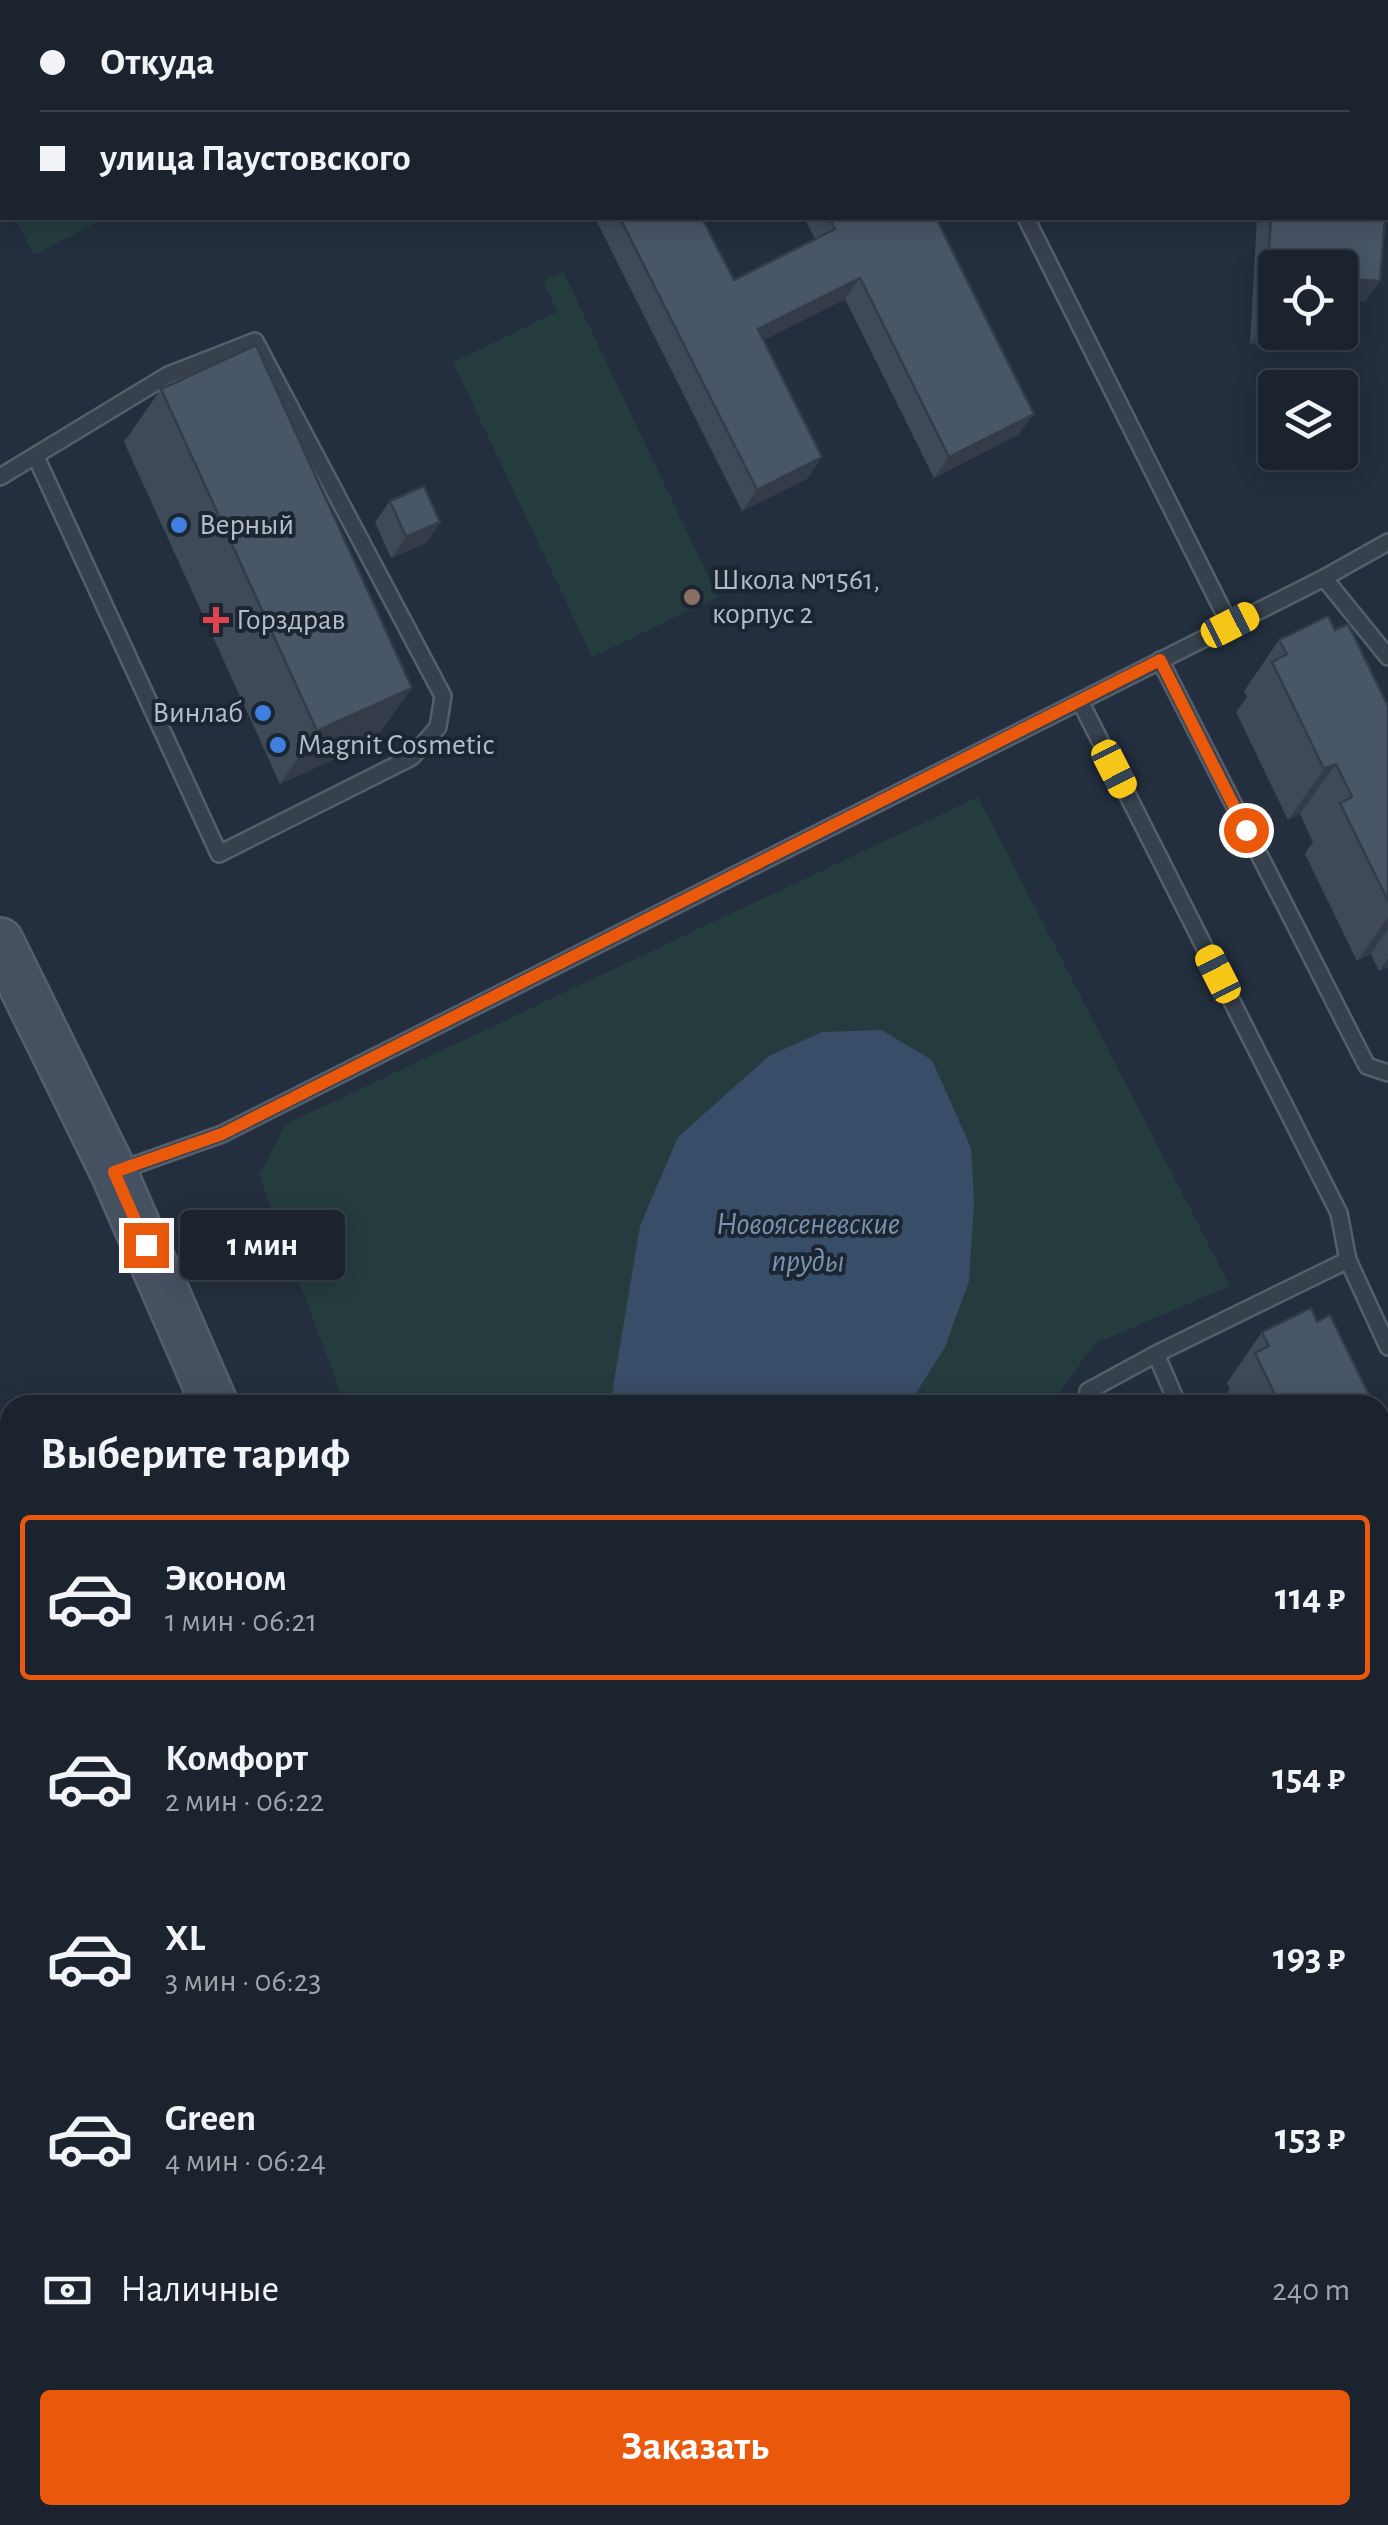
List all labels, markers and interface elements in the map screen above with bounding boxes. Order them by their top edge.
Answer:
text: Откуда [100,44,214,82]
text: улица Паустовского [100,140,411,178]
map controls [1258,250,1358,470]
button: locate [1258,250,1358,350]
button: layers [1258,370,1358,470]
place label: Верный [199,510,294,540]
marker: Верный [168,514,190,536]
place label: Школа №1561, корпус 2 [712,565,880,629]
marker: Школа №1561, корпус 2 [681,586,703,608]
car [1196,598,1264,652]
place label: Горздрав [236,605,345,635]
marker: Горздрав [205,609,227,631]
place label: Винлаб [152,698,243,728]
marker: Винлаб [252,702,274,724]
place label: Magnit Cosmetic [298,730,495,760]
marker: Magnit Cosmetic [267,734,289,756]
car [1087,735,1141,803]
route start [1224,808,1269,853]
car [1191,940,1245,1008]
water label: Новоясеневские пруды [716,1208,900,1278]
callout: 1 мин [181,1210,346,1280]
route end [124,1223,169,1268]
text: 1 мин [227,1229,298,1261]
text: Выберите тариф [40,1432,350,1477]
icon: car [45,1553,135,1643]
text: Эконом [165,1560,287,1598]
text: 114 ₽ [1275,1579,1345,1617]
text: 1 мин · 06:21 [165,1605,317,1637]
icon: car [45,1733,135,1823]
text: Комфорт [165,1740,308,1778]
text: 154 ₽ [1272,1759,1345,1797]
text: 2 мин · 06:22 [165,1785,324,1817]
icon: car [45,1913,135,2003]
text: XL [165,1920,205,1958]
text: 193 ₽ [1273,1939,1345,1977]
text: 3 мин · 06:23 [165,1965,322,1997]
icon: car [45,2093,135,2183]
text: Green [165,2100,256,2138]
text: 153 ₽ [1275,2119,1345,2157]
text: 4 мин · 06:24 [165,2145,326,2177]
icon: cash [40,2263,95,2318]
text: Наличные [120,2271,279,2309]
text: 240 m [1272,2274,1350,2306]
button: Заказать [40,2390,1350,2505]

